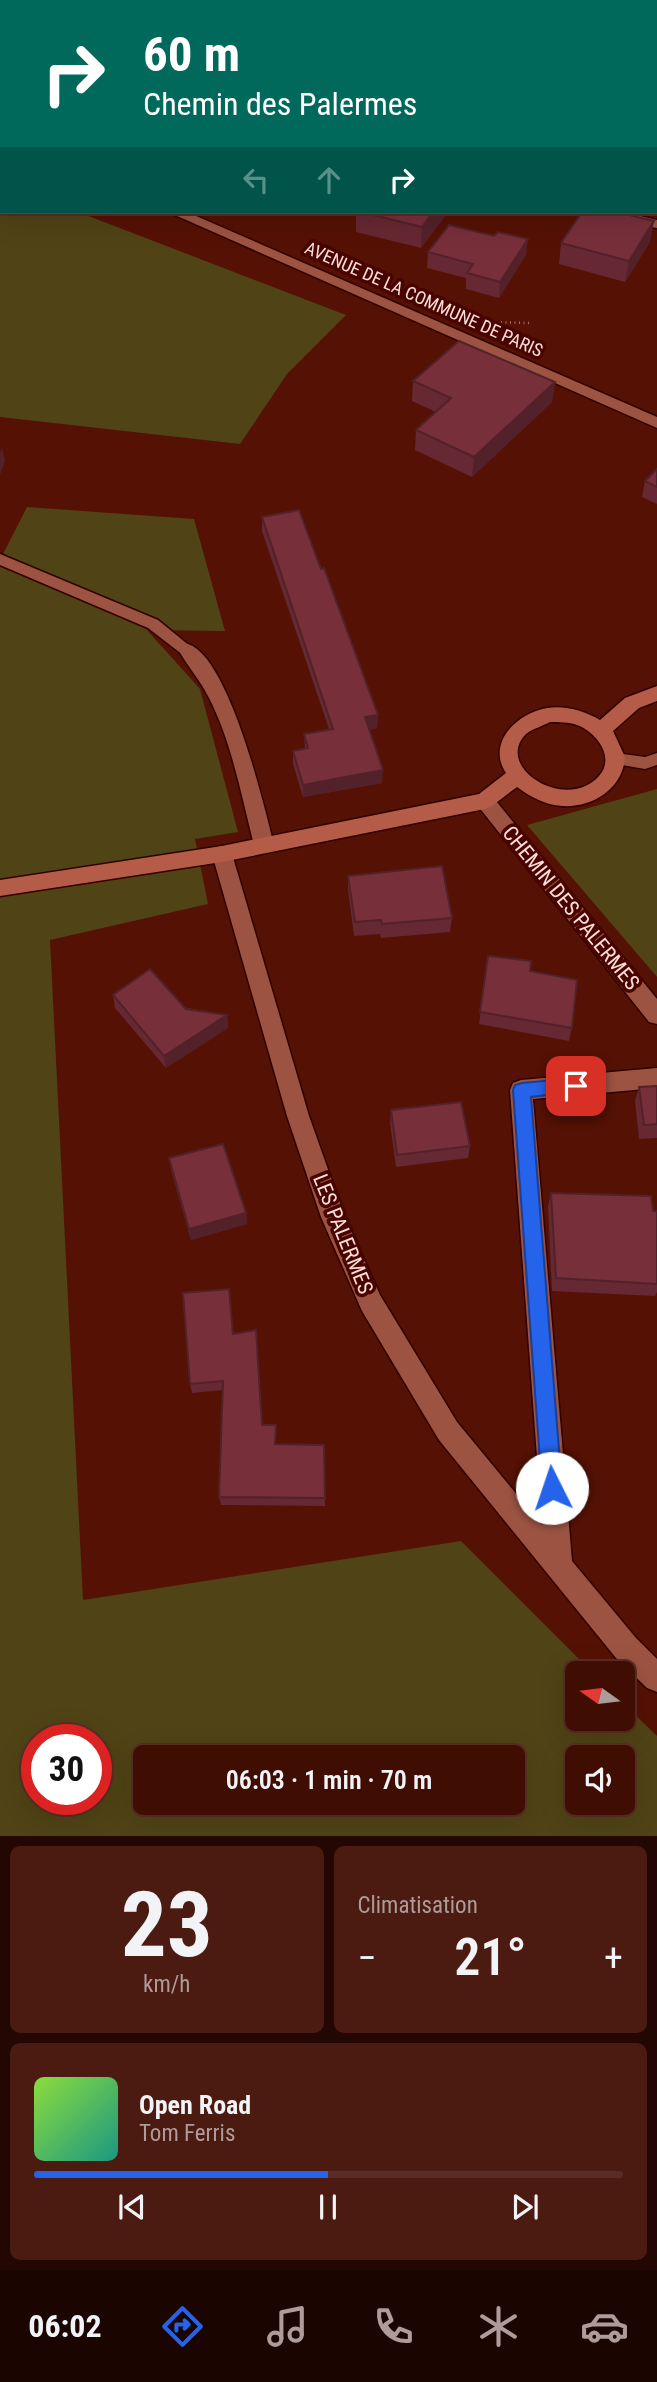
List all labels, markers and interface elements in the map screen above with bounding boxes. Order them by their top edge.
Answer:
text: 60 m [143,26,240,83]
icon: right [28,28,119,119]
text: Chemin des Palermes [143,85,417,123]
icon: left [237,161,275,199]
icon: ahead [310,161,348,199]
icon: right [383,161,421,199]
street label: AVENUE DE LA COMMUNE DE PARIS [302,237,546,361]
street label: CHEMIN DES PALERMES [498,821,644,995]
pin [546,1056,606,1116]
icon: arrive [557,1067,595,1105]
street label: LES PALERMES [308,1171,378,1298]
position arrow [515,1451,589,1525]
north arrow [565,1661,635,1731]
map controls [565,1661,635,1815]
speed limit sign: 30 [21,1724,112,1815]
button: sound [565,1745,635,1815]
text: 06:03 · 1 min · 70 m [226,1765,432,1795]
text: 23 [121,1872,213,1978]
text: Climatisation [358,1892,478,1919]
text: 21° [454,1927,526,1988]
text: − [358,1936,377,1980]
text: + [604,1936,623,1980]
text: km/h [143,1971,190,1998]
text: Open Road [139,2090,251,2120]
text: Tom Ferris [139,2120,235,2147]
icon: previous [113,2188,151,2226]
icon: pause [309,2188,347,2226]
icon: next [506,2188,544,2226]
icon: directions [158,2302,207,2351]
icon: music [263,2302,312,2351]
icon: phone [369,2302,418,2351]
icon: climate [474,2302,523,2351]
icon: car [580,2302,629,2351]
text: 06:02 [28,2307,102,2345]

